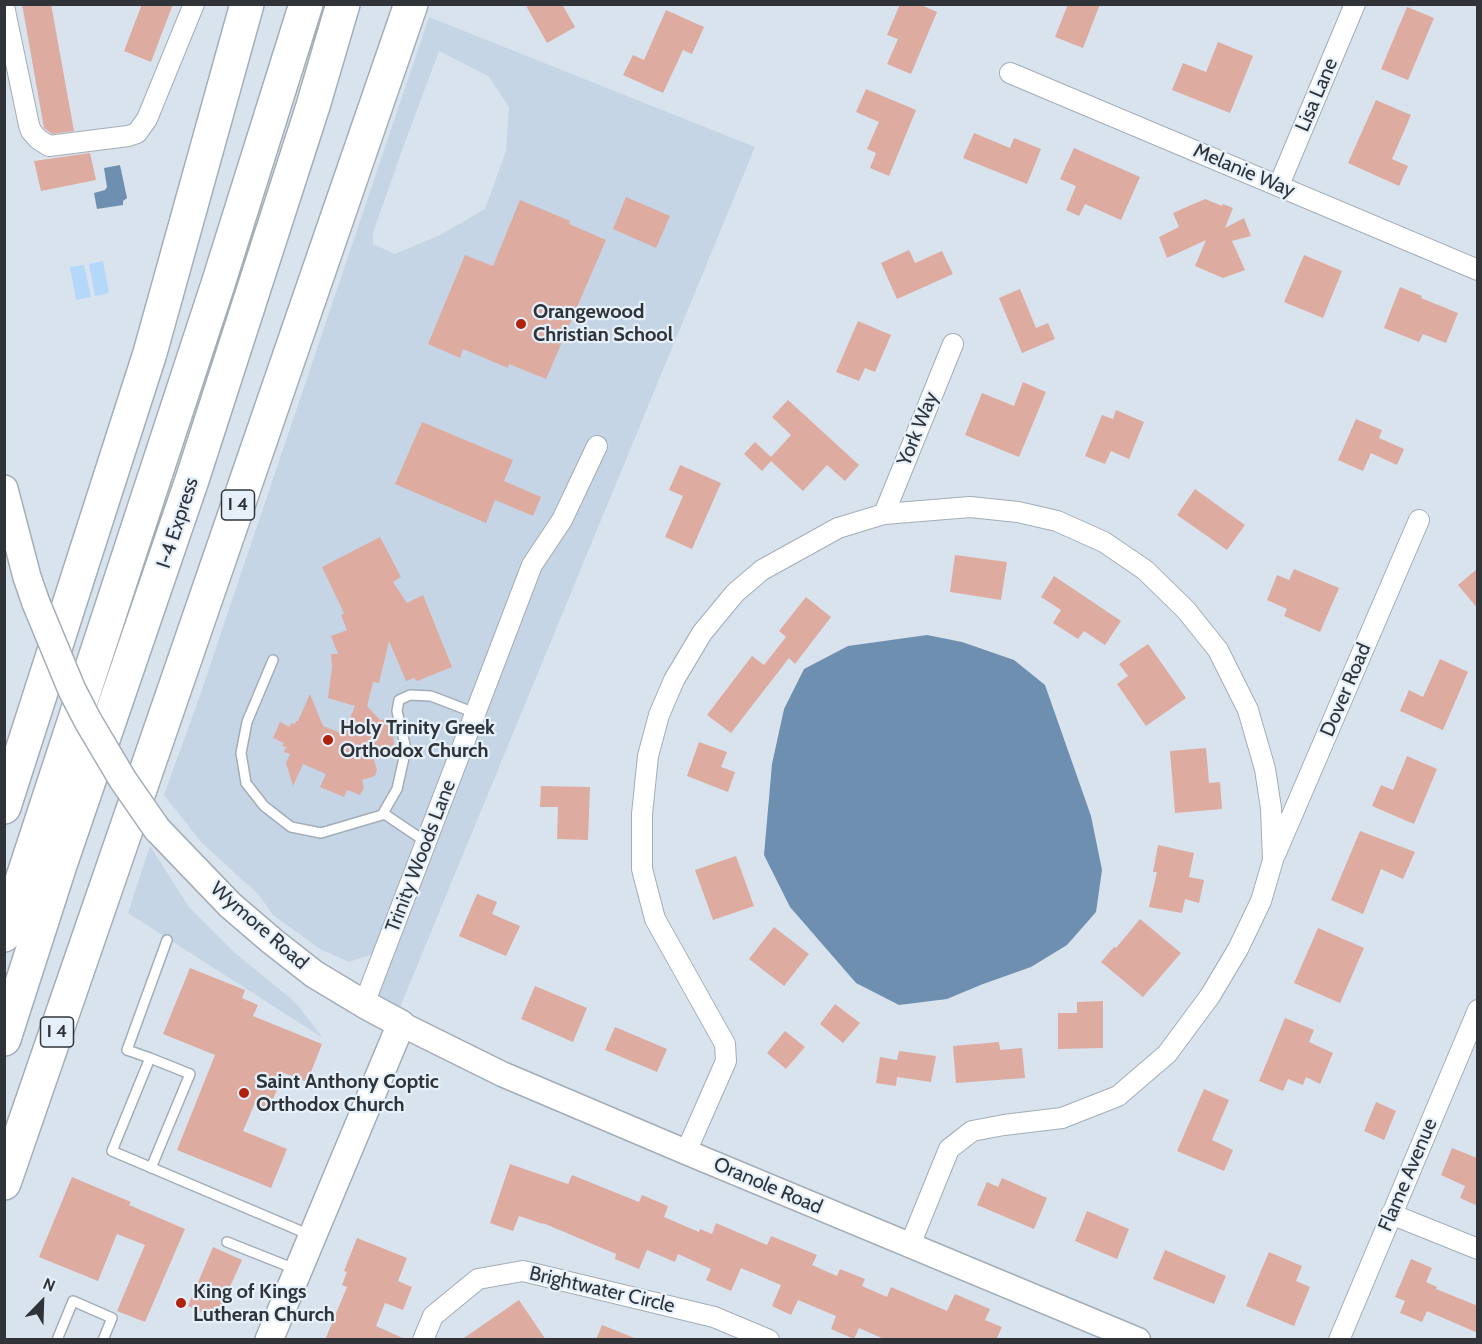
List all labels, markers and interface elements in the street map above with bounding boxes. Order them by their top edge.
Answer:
street label: Lisa Lane [1291,55,1343,135]
street label: Melanie Way [1190,139,1298,203]
place label: Orangewood Christian School [533,300,673,347]
marker: Orangewood Christian School [514,317,528,331]
street label: York Way [892,388,944,470]
street label: I-4 Express [152,474,204,572]
road number: I 4 [222,490,254,520]
street label: Dover Road [1316,640,1376,740]
place label: Holy Trinity Greek Orthodox Church [340,716,495,763]
marker: Holy Trinity Greek Orthodox Church [321,733,335,747]
street label: Trinity Woods Lane [381,776,461,936]
street label: Wymore Road [205,877,313,975]
road number: I 4 [40,1017,74,1047]
place label: Saint Anthony Coptic Orthodox Church [256,1070,439,1117]
marker: Saint Anthony Coptic Orthodox Church [237,1086,251,1100]
street label: Flame Avenue [1373,1115,1443,1235]
street label: Oranole Road [710,1152,826,1220]
street label: Brightwater Circle [527,1262,677,1318]
north arrow [12,1272,72,1332]
text: N [40,1274,58,1296]
place label: King of Kings Lutheran Church [193,1280,335,1327]
marker: King of Kings Lutheran Church [174,1296,188,1310]

